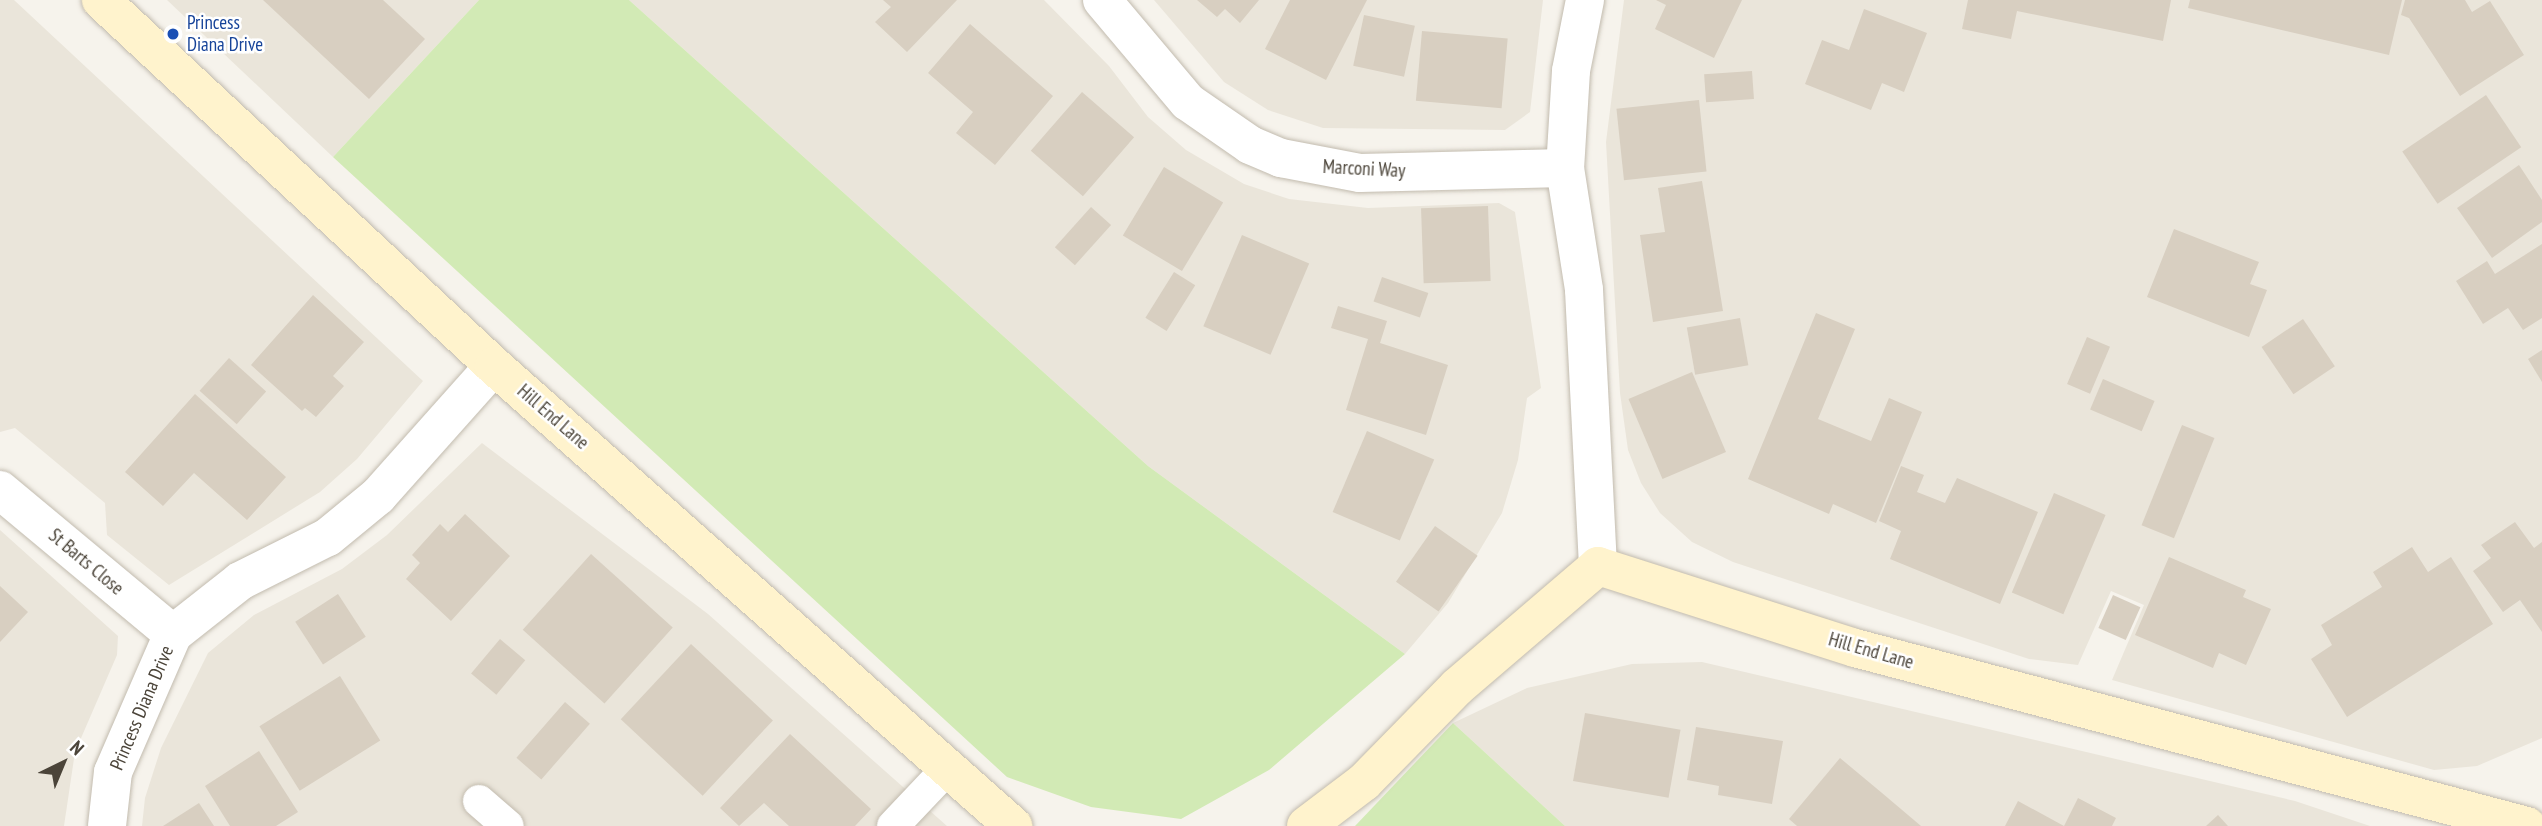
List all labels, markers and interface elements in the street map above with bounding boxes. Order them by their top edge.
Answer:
place label: Princess Diana Drive [187,12,263,56]
marker: Princess Diana Drive [165,26,181,42]
street label: Marconi Way [1322,155,1406,183]
street label: Hill End Lane [513,380,593,454]
street label: St Barts Close [44,524,128,600]
street label: Hill End Lane [1826,628,1916,674]
street label: Princess Diana Drive [106,642,178,774]
north arrow [28,728,98,798]
text: N [65,735,89,760]

